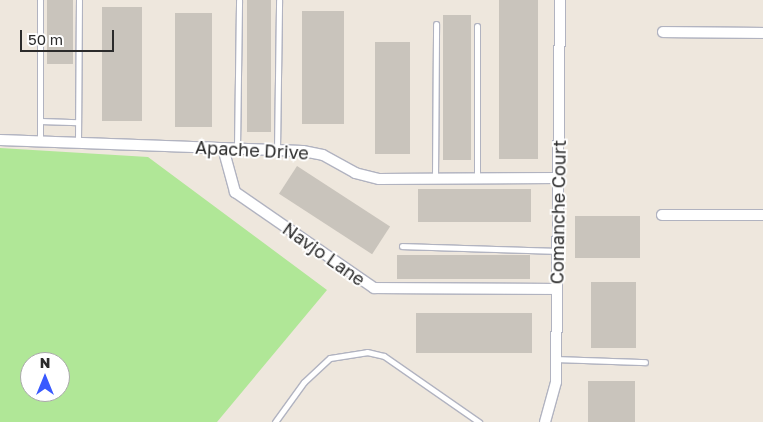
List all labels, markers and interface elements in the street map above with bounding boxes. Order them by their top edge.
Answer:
scale bar [22,20,116,52]
text: 50 m [28,30,63,48]
street label: Apache Drive [195,136,309,164]
street label: Comanche Court [546,140,570,284]
street label: Navjo Lane [279,218,369,290]
north arrow [20,352,70,402]
text: N [40,354,50,371]

